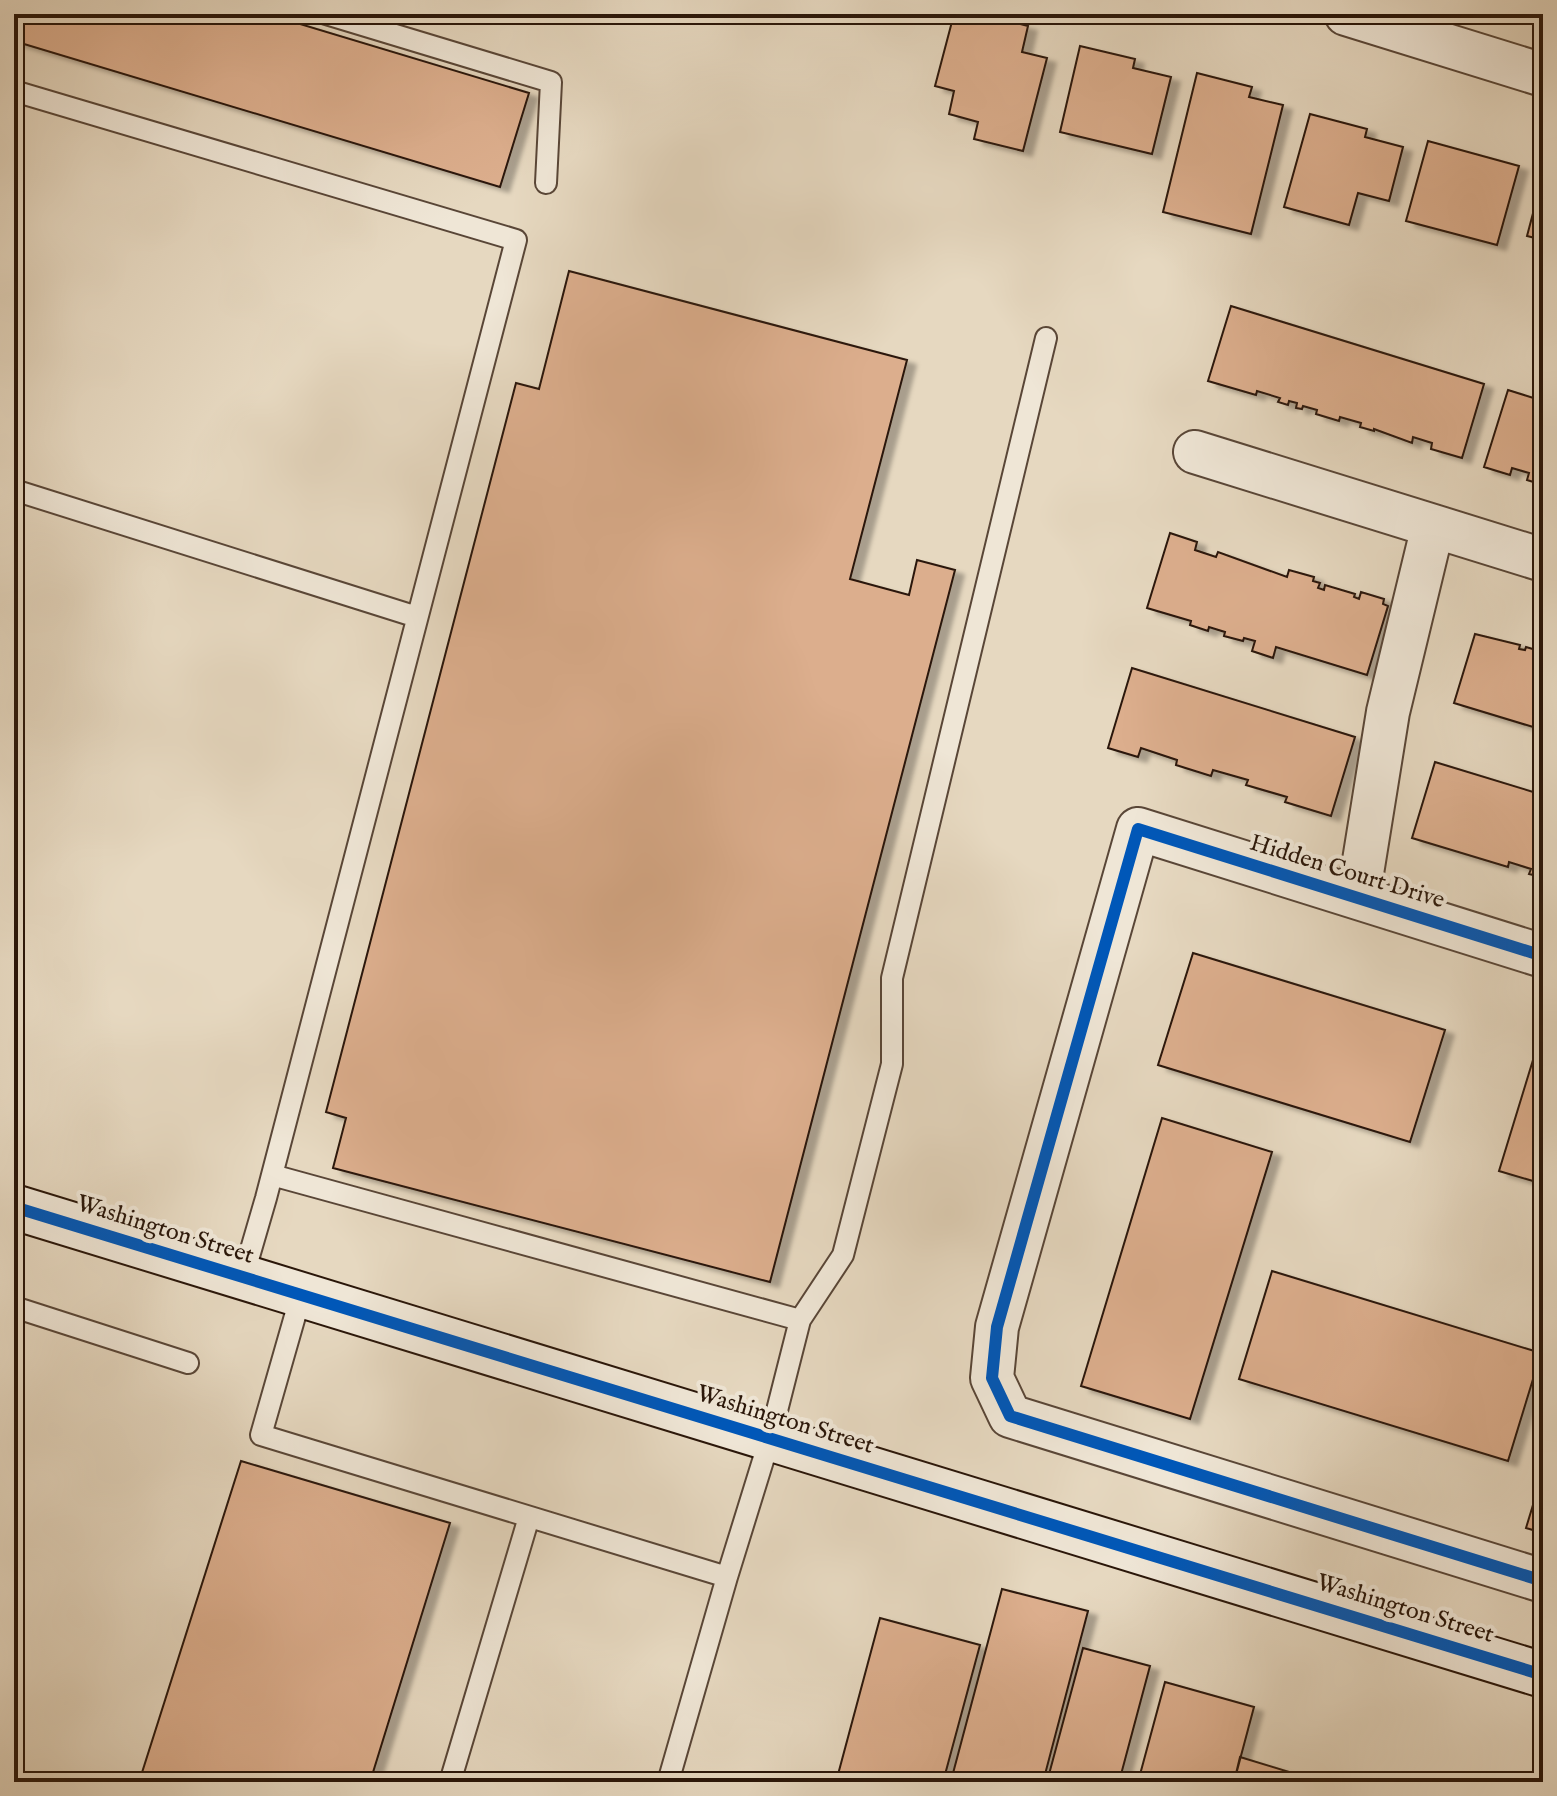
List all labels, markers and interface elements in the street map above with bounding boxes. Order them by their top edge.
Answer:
street label: Hidden Court Drive [1246,828,1448,916]
street label: Washington Street [73,1188,257,1272]
street label: Washington Street [693,1378,877,1462]
street label: Washington Street [1313,1567,1497,1651]

